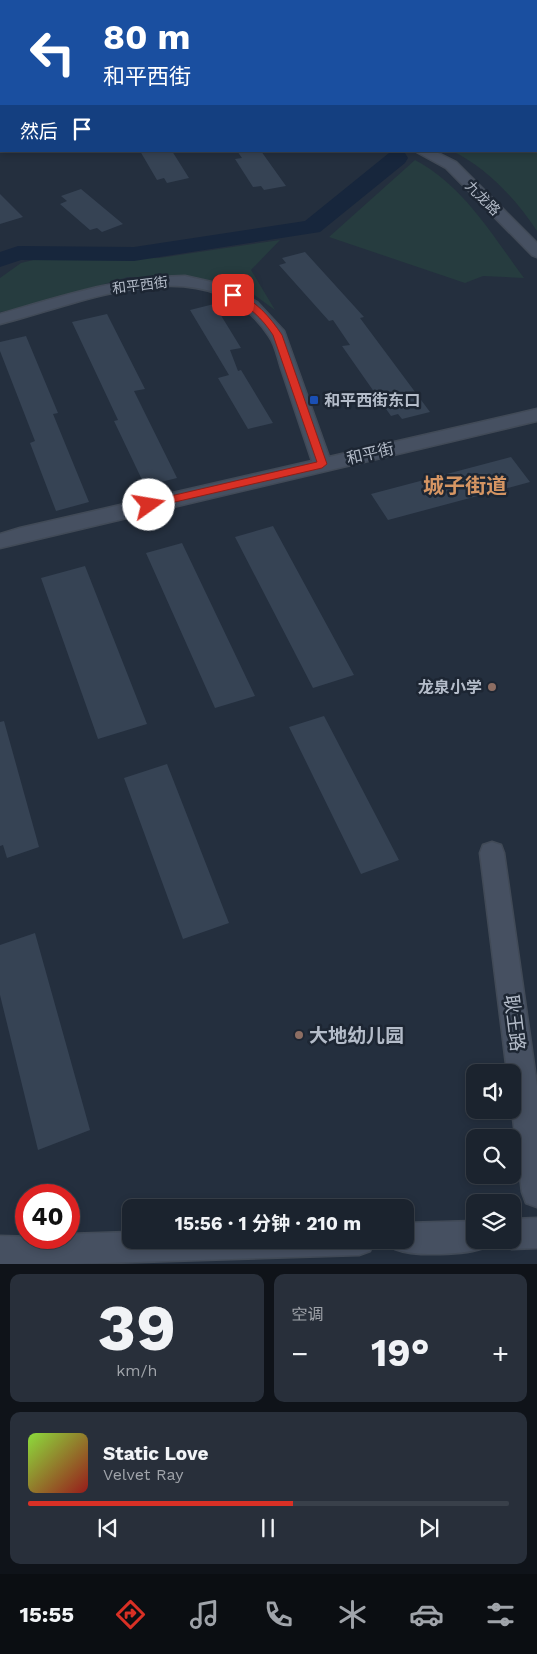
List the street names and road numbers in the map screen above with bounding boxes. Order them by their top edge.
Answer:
street label: 九龙路 [462,177,504,219]
street label: 和平西街 [111,274,169,296]
street label: 和平街 [345,439,396,468]
street label: 耿王路 [500,993,529,1053]

